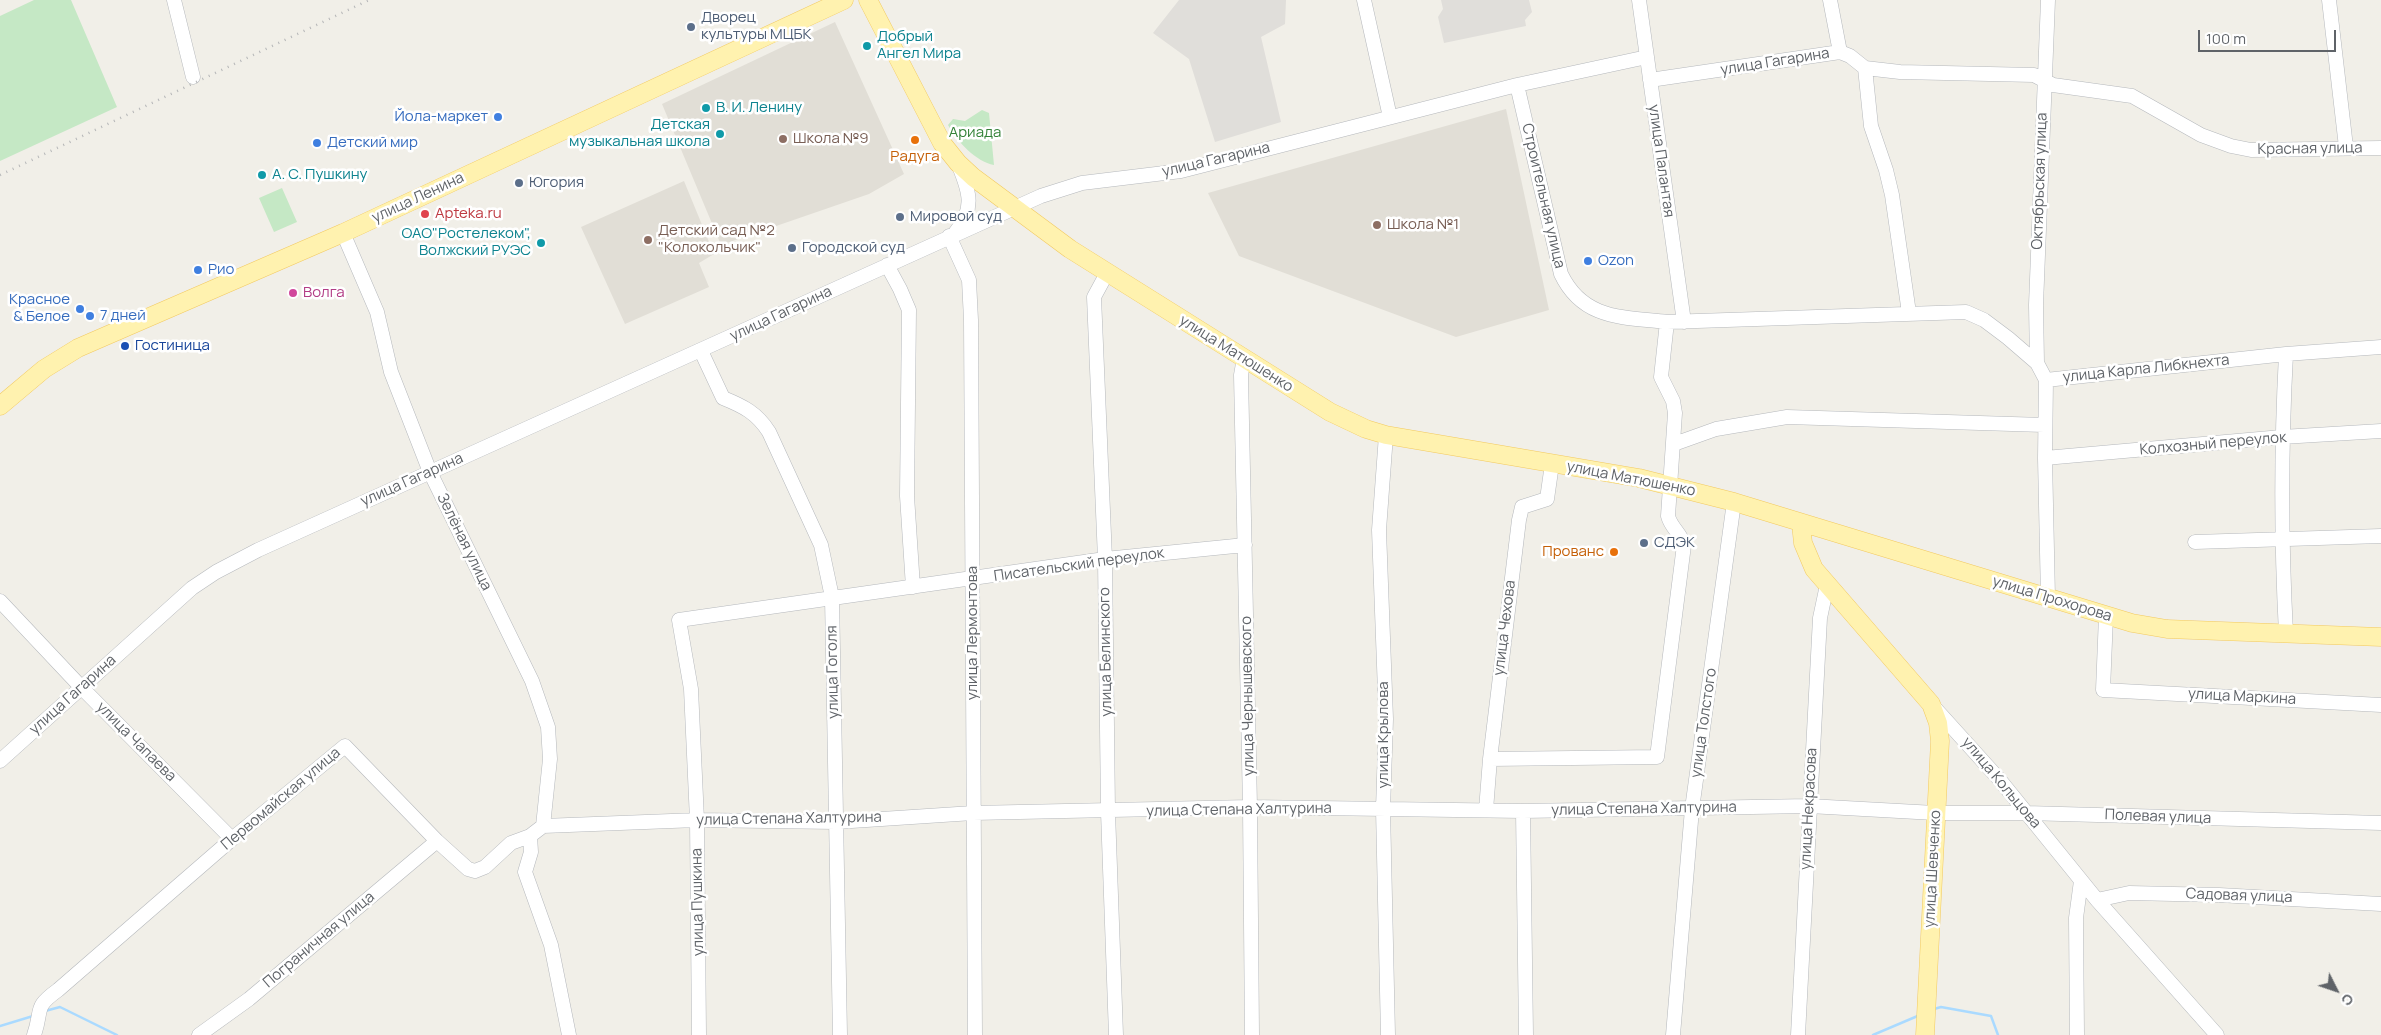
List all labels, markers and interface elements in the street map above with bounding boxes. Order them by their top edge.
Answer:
place label: Дворец культуры МЦБК [701,9,811,44]
scale bar [2201,20,2338,52]
marker: Дворец культуры МЦБК [685,21,697,33]
place label: Добрый Ангел Мира [877,28,961,63]
text: 100 m [2206,28,2246,49]
marker: Добрый Ангел Мира [861,40,873,52]
street label: улица Гагарина [1719,44,1831,80]
place label: В. И. Ленину [716,99,802,117]
marker: В. И. Ленину [700,102,712,114]
street label: улица Палантая [1644,103,1678,219]
place label: Йола-маркет [395,108,488,126]
marker: Йола-маркет [492,111,504,123]
street label: Октябрьская улица [2029,112,2051,250]
place label: Детская музыкальная школа [569,116,710,151]
street label: Строительная улица [1518,122,1568,270]
park label: Ариада [949,124,1001,142]
marker: Детская музыкальная школа [714,128,726,140]
place label: Школа №9 [793,130,869,148]
marker: Школа №9 [777,133,789,145]
place label: Детский мир [327,134,418,152]
marker: Радуга [909,134,921,146]
marker: Детский мир [311,137,323,149]
street label: улица Гагарина [1160,139,1272,181]
street label: Красная улица [2257,139,2363,159]
place label: Радуга [890,148,940,166]
place label: А. С. Пушкину [272,166,368,184]
marker: А. С. Пушкину [256,169,268,181]
street label: улица Ленина [369,169,467,227]
place label: Югория [529,174,584,192]
marker: Югория [513,177,525,189]
place label: Apteka.ru [435,205,502,223]
marker: Apteka.ru [419,208,431,220]
place label: Мировой суд [910,208,1002,226]
marker: Мировой суд [894,211,906,223]
place label: Школа №1 [1387,216,1459,234]
marker: Школа №1 [1371,219,1383,231]
place label: Детский сад №2 "Колокольчик" [658,222,775,257]
place label: ОАО"Ростелеком", Волжский РУЭС [401,225,531,260]
marker: Детский сад №2 "Колокольчик" [642,234,654,246]
marker: ОАО"Ростелеком", Волжский РУЭС [535,237,547,249]
place label: Городской суд [802,239,905,257]
marker: Городской суд [786,242,798,254]
place label: Ozon [1598,252,1634,270]
marker: Ozon [1582,255,1594,267]
place label: Рио [208,261,234,279]
marker: Рио [192,264,204,276]
street label: улица Гагарина [727,283,835,345]
place label: Волга [303,284,345,302]
marker: Волга [287,287,299,299]
place label: Красное & Белое [9,291,70,326]
marker: Красное & Белое [74,303,86,315]
place label: 7 дней [100,307,146,325]
marker: 7 дней [84,310,96,322]
street label: улица Матюшенко [1176,312,1296,396]
place label: Гостиница [135,337,210,355]
marker: Гостиница [119,340,131,352]
street label: улица Карла Либкнехта [2062,351,2230,387]
street label: Колхозный переулок [2139,429,2287,459]
street label: улица Гагарина [358,449,466,511]
street label: улица Матюшенко [1565,458,1697,500]
street label: Зелёная улица [433,490,495,594]
place label: СДЭК [1654,534,1695,552]
marker: СДЭК [1638,537,1650,549]
place label: Прованс [1542,543,1604,561]
street label: Писательский переулок [993,544,1165,586]
marker: Прованс [1608,546,1620,558]
street label: улица Лермонтова [964,566,982,700]
street label: улица Прохорова [1990,572,2114,626]
street label: улица Чехова [1490,579,1520,677]
street label: улица Белинского [1096,587,1116,717]
street label: улица Чернышевского [1238,616,1258,776]
street label: улица Гоголя [823,625,843,719]
street label: улица Гагарина [26,651,120,739]
street label: улица Толстого [1687,667,1721,779]
street label: улица Крылова [1375,681,1393,789]
street label: улица Маркина [2187,685,2297,709]
street label: улица Чапаева [92,698,180,786]
street label: улица Кольцова [1958,734,2044,832]
street label: Первомайская улица [218,744,344,854]
street label: улица Некрасова [1797,747,1821,871]
street label: улица Степана Халтурина [1551,798,1737,820]
street label: улица Степана Халтурина [1146,799,1332,821]
street label: Полевая улица [2104,806,2212,828]
street label: улица Степана Халтурина [696,808,882,830]
street label: улица Шевченко [1921,810,1945,928]
street label: улица Пушкина [688,848,708,956]
street label: Садовая улица [2185,885,2293,907]
street label: Пограничная улица [260,888,378,992]
north arrow [2311,965,2361,1015]
text: С [2337,990,2358,1010]

